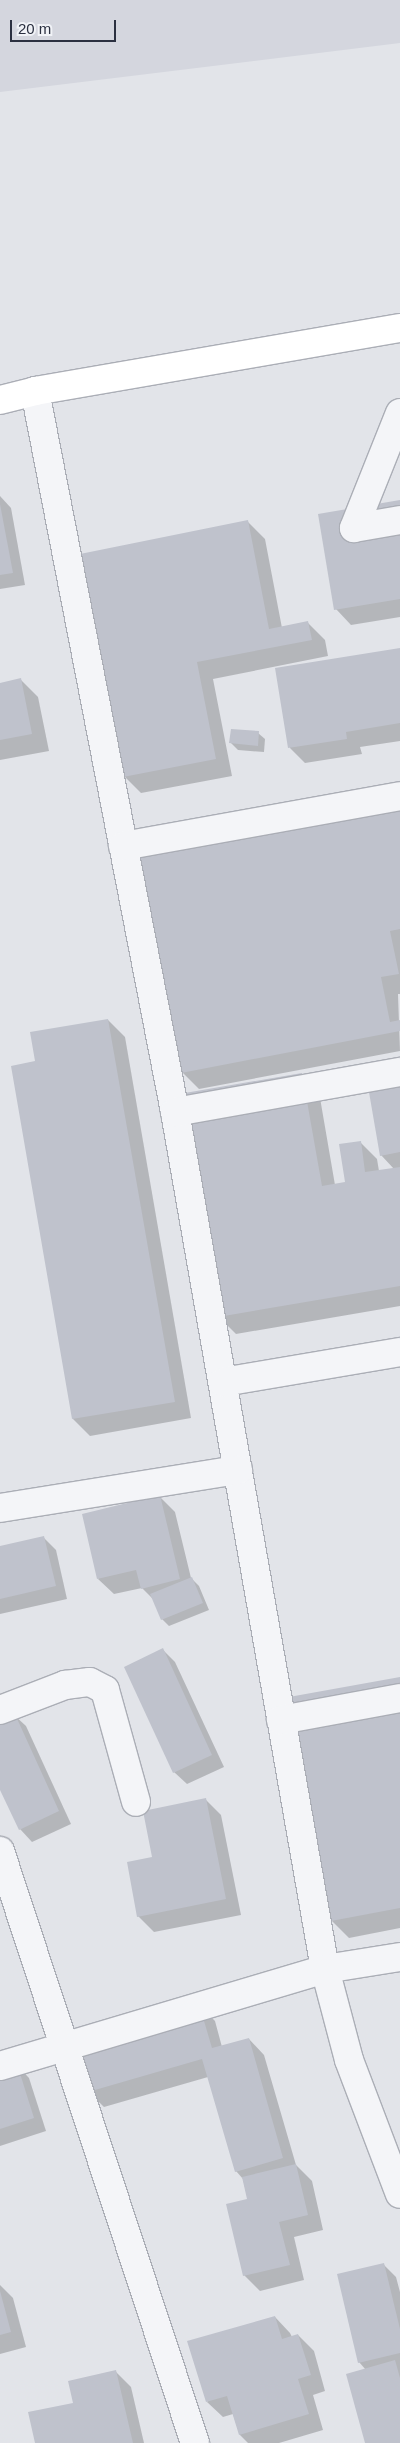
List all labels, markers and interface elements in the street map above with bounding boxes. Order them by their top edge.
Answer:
scale bar [12,10,119,42]
text: 20 m [18,20,51,37]

